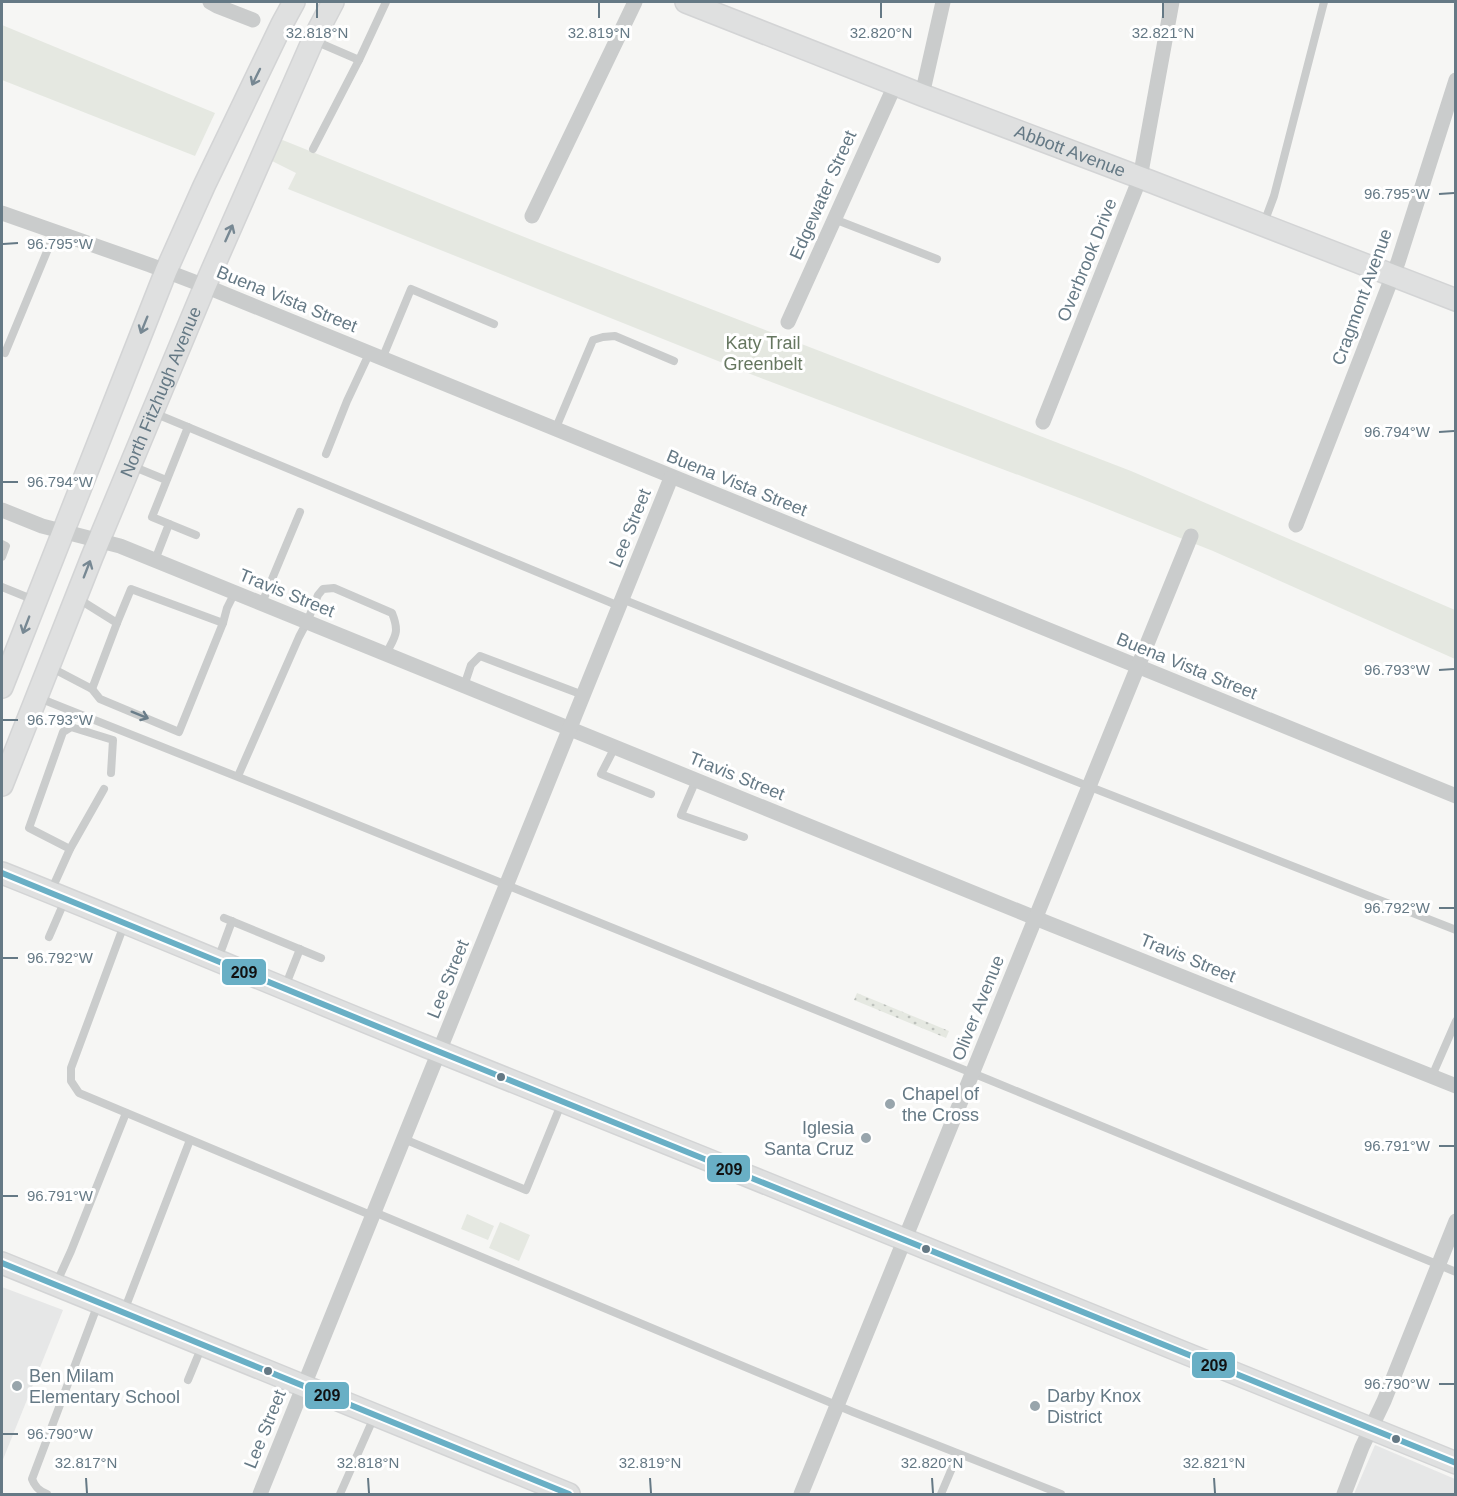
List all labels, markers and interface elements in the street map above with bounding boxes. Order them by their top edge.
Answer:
text: 32.818°N [286,24,348,41]
text: 32.819°N [568,24,630,41]
text: 32.820°N [850,24,912,41]
text: 32.821°N [1132,24,1194,41]
one-way arrow [250,68,262,86]
street label: Abbott Avenue [1012,121,1128,181]
street label: Edgewater Street [786,127,860,263]
text: 96.795°W [1364,185,1431,202]
street label: Overbrook Drive [1053,196,1121,324]
one-way arrow [224,224,235,242]
street label: Cragmont Avenue [1328,226,1396,368]
text: 96.795°W [27,235,94,252]
street label: Buena Vista Street [214,262,360,336]
street label: North Fitzhugh Avenue [116,304,205,480]
one-way arrow [138,316,149,334]
park label: Katy Trail Greenbelt [723,333,803,374]
text: 96.794°W [1364,423,1431,440]
street label: Buena Vista Street [664,446,810,520]
text: 96.794°W [27,473,94,490]
street label: Lee Street [605,486,655,570]
one-way arrow [83,560,94,579]
street label: Travis Street [236,565,338,621]
one-way arrow [19,615,30,634]
street label: Buena Vista Street [1114,629,1260,703]
text: 96.793°W [1364,661,1431,678]
one-way arrow [130,710,148,721]
text: 96.793°W [27,711,94,728]
street label: Travis Street [686,748,788,804]
text: 96.792°W [1364,899,1431,916]
street label: Travis Street [1137,930,1239,986]
street label: Lee Street [423,937,473,1021]
text: 96.792°W [27,949,94,966]
street label: Oliver Avenue [948,952,1008,1064]
line badge: 209 [221,958,267,986]
text: 209 [231,964,257,981]
unlabelled marker [495,1071,507,1083]
place label: Chapel of the Cross [902,1084,980,1125]
marker: Chapel of the Cross [883,1097,897,1111]
place label: Iglesia Santa Cruz [764,1118,855,1159]
marker: Iglesia Santa Cruz [859,1131,873,1145]
text: 96.791°W [1364,1137,1431,1154]
line badge: 209 [706,1154,751,1183]
text: 209 [716,1161,742,1178]
text: 96.791°W [27,1187,94,1204]
unlabelled marker [920,1243,932,1255]
line badge: 209 [1191,1351,1236,1379]
text: 209 [1201,1357,1227,1374]
unlabelled marker [262,1365,274,1377]
place label: Ben Milam Elementary School [29,1366,180,1407]
text: 96.790°W [1364,1375,1431,1392]
marker: Ben Milam Elementary School [10,1379,24,1393]
line badge: 209 [304,1381,350,1410]
place label: Darby Knox District [1047,1386,1141,1427]
street label: Lee Street [240,1387,290,1471]
text: 209 [314,1387,340,1404]
marker: Darby Knox District [1028,1399,1042,1413]
text: 96.790°W [27,1425,94,1442]
unlabelled marker [1390,1433,1402,1445]
text: 32.817°N [55,1454,117,1471]
text: 32.818°N [337,1454,399,1471]
text: 32.819°N [619,1454,681,1471]
text: 32.820°N [901,1454,963,1471]
text: 32.821°N [1183,1454,1245,1471]

